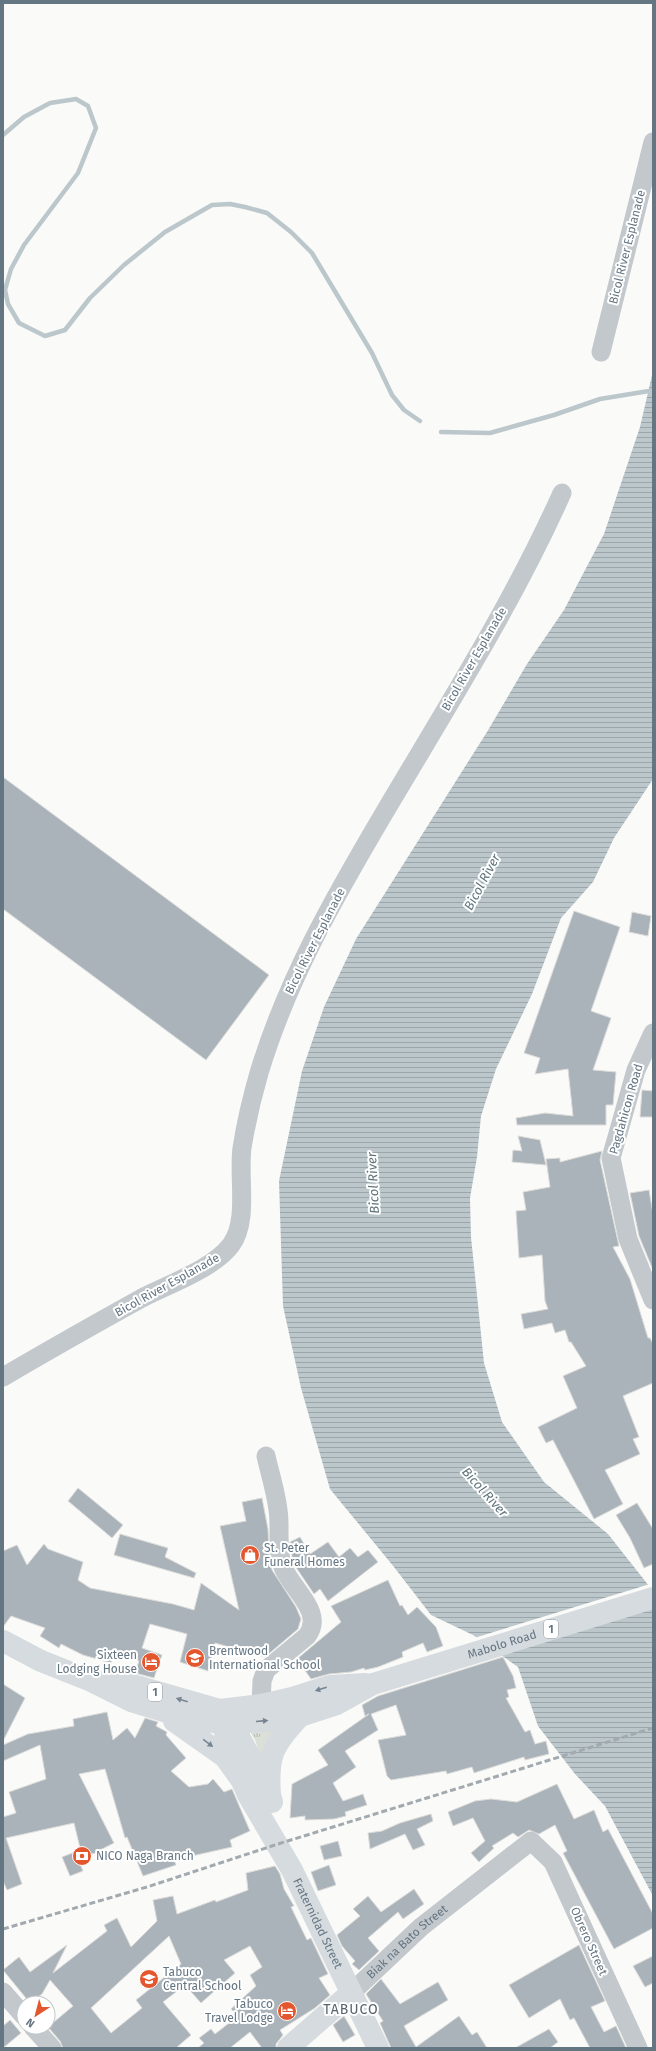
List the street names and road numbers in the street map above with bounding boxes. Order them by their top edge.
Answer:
street label: Bicol River Esplanade [606,188,648,306]
street label: Bicol River Esplanade [439,605,509,713]
street label: Bicol River Esplanade [282,886,348,996]
street label: Pagdahicon Road [606,1062,646,1156]
street label: Bicol River Esplanade [112,1250,222,1320]
road number: 1 [544,1620,558,1638]
street label: Mabolo Road [466,1627,538,1662]
road number: 1 [148,1683,162,1701]
street label: Fraternidad Street [290,1876,346,1971]
street label: Biak na Bato Street [364,1901,451,1982]
street label: Obrero Street [568,1905,611,1978]

